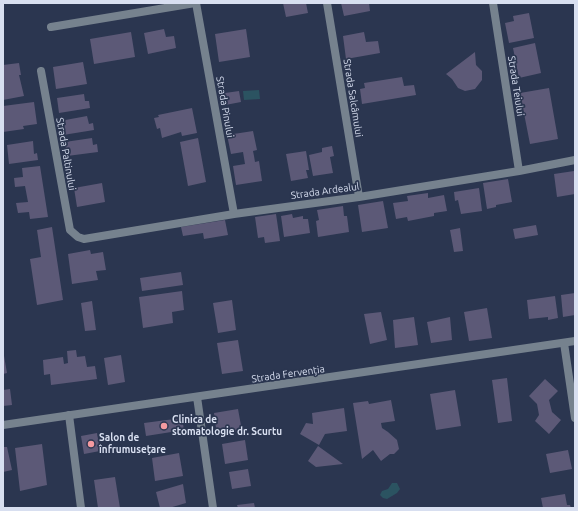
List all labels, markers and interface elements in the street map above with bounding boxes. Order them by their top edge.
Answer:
street label: Strada Teiului [505,55,527,117]
street label: Strada Salcâmului [341,58,365,138]
street label: Strada Pinului [214,75,236,139]
street label: Strada Paltinului [54,117,78,191]
street label: Strada Ardealul [290,180,360,202]
street label: Strada Fervenția [251,363,325,385]
place label: Clinica de stomatologie dr. Scurtu [172,414,282,438]
marker: Clinica de stomatologie dr. Scurtu [159,421,169,431]
place label: Salon de înfrumusețare [99,432,166,456]
marker: Salon de înfrumusețare [86,439,96,449]

